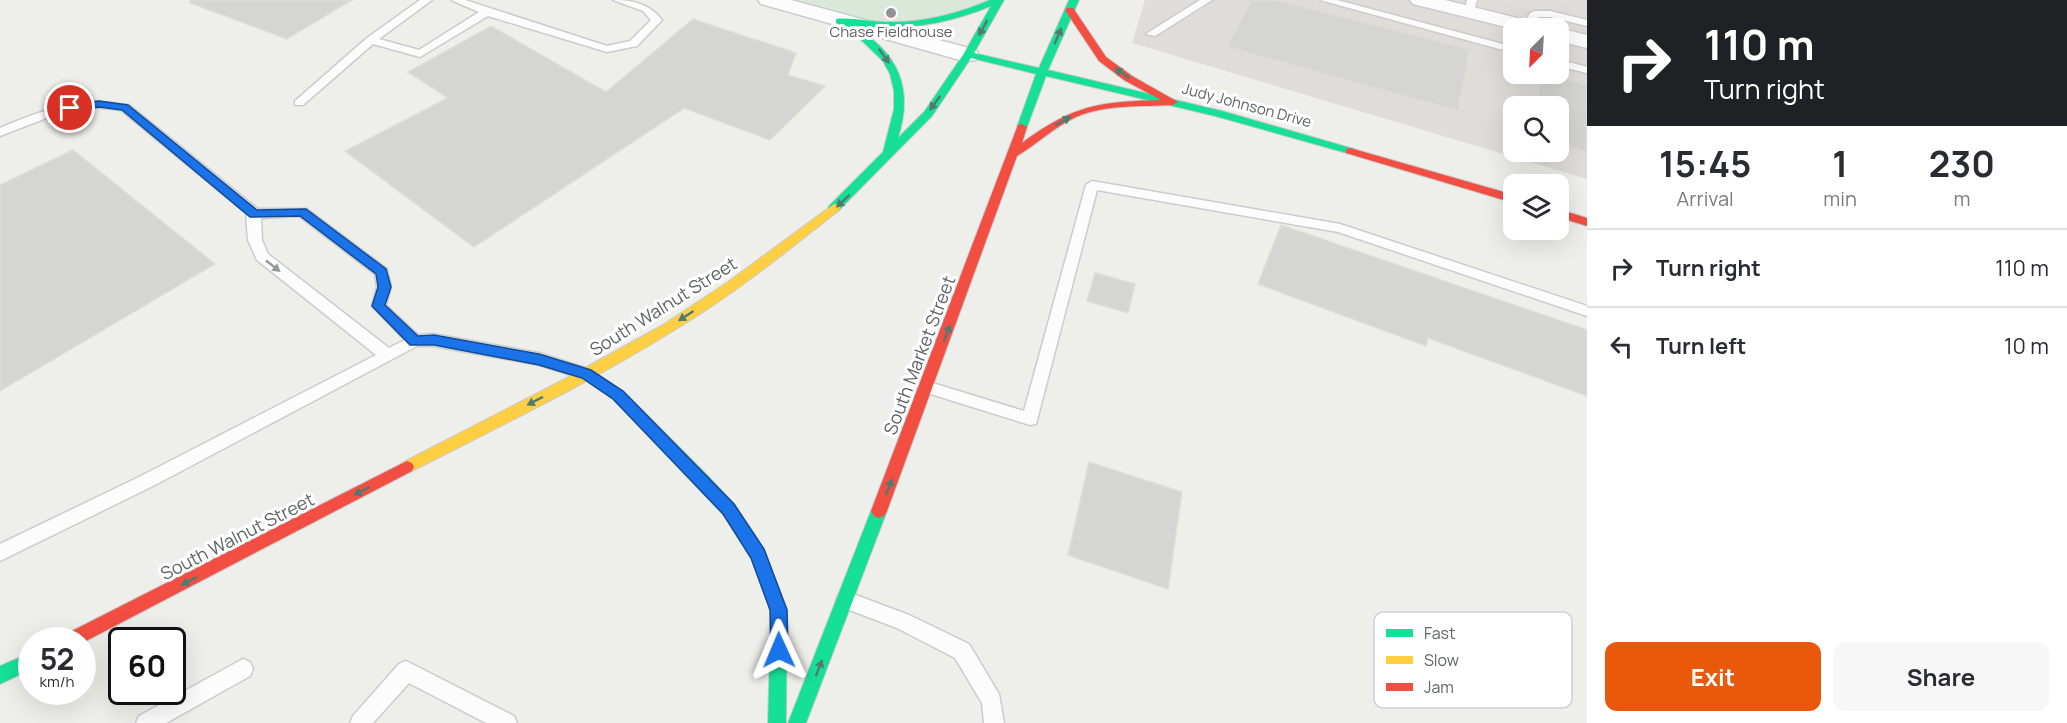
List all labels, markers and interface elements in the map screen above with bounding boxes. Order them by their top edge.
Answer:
marker: Chase Fieldhouse [884,6,898,20]
text: 110 m [1704,15,1815,73]
north arrow [1503,18,1569,84]
map controls [1503,18,1569,240]
one-way arrow [978,19,988,36]
place label: Chase Fieldhouse [829,21,953,42]
icon: right [1605,24,1683,102]
one-way arrow [1054,27,1063,45]
one-way arrow [878,48,890,64]
one-way arrow [1115,67,1131,79]
text: Turn right [1704,70,1825,107]
street label: Judy Johnson Drive [1180,78,1314,132]
pin [44,82,95,133]
icon: arrive [53,91,86,124]
one-way arrow [929,95,941,111]
button: search [1503,96,1569,162]
one-way arrow [1055,116,1072,126]
text: 15:45 [1659,139,1751,188]
text: 1 [1832,139,1848,188]
text: 230 [1929,139,1995,188]
button: layers [1503,174,1569,240]
text: Arrival [1677,185,1734,212]
text: min [1823,185,1857,212]
text: m [1953,185,1970,212]
one-way arrow [836,193,850,207]
street label: South Walnut Street [585,251,741,361]
icon: right [1605,252,1638,285]
text: Turn right [1656,253,1761,283]
text: 110 m [1995,253,2049,283]
one-way arrow [266,259,281,271]
street label: South Market Street [878,272,960,438]
one-way arrow [678,310,694,321]
one-way arrow [943,324,952,342]
icon: left [1605,330,1638,363]
text: Turn left [1656,331,1746,361]
text: 10 m [2004,331,2049,361]
one-way arrow [526,396,543,406]
one-way arrow [884,477,894,495]
one-way arrow [353,486,370,496]
street label: South Walnut Street [156,487,318,585]
one-way arrow [180,576,197,586]
legend [1374,612,1572,708]
position arrow [747,618,811,682]
text: Fast [1424,622,1455,644]
speed limit sign: 60 [108,627,186,705]
text: 52 [40,638,74,679]
button: Exit [1605,642,1821,711]
button: Share [1833,642,2049,711]
text: Slow [1424,649,1459,671]
one-way arrow [814,659,824,677]
text: km/h [40,671,74,692]
text: Jam [1424,676,1454,698]

